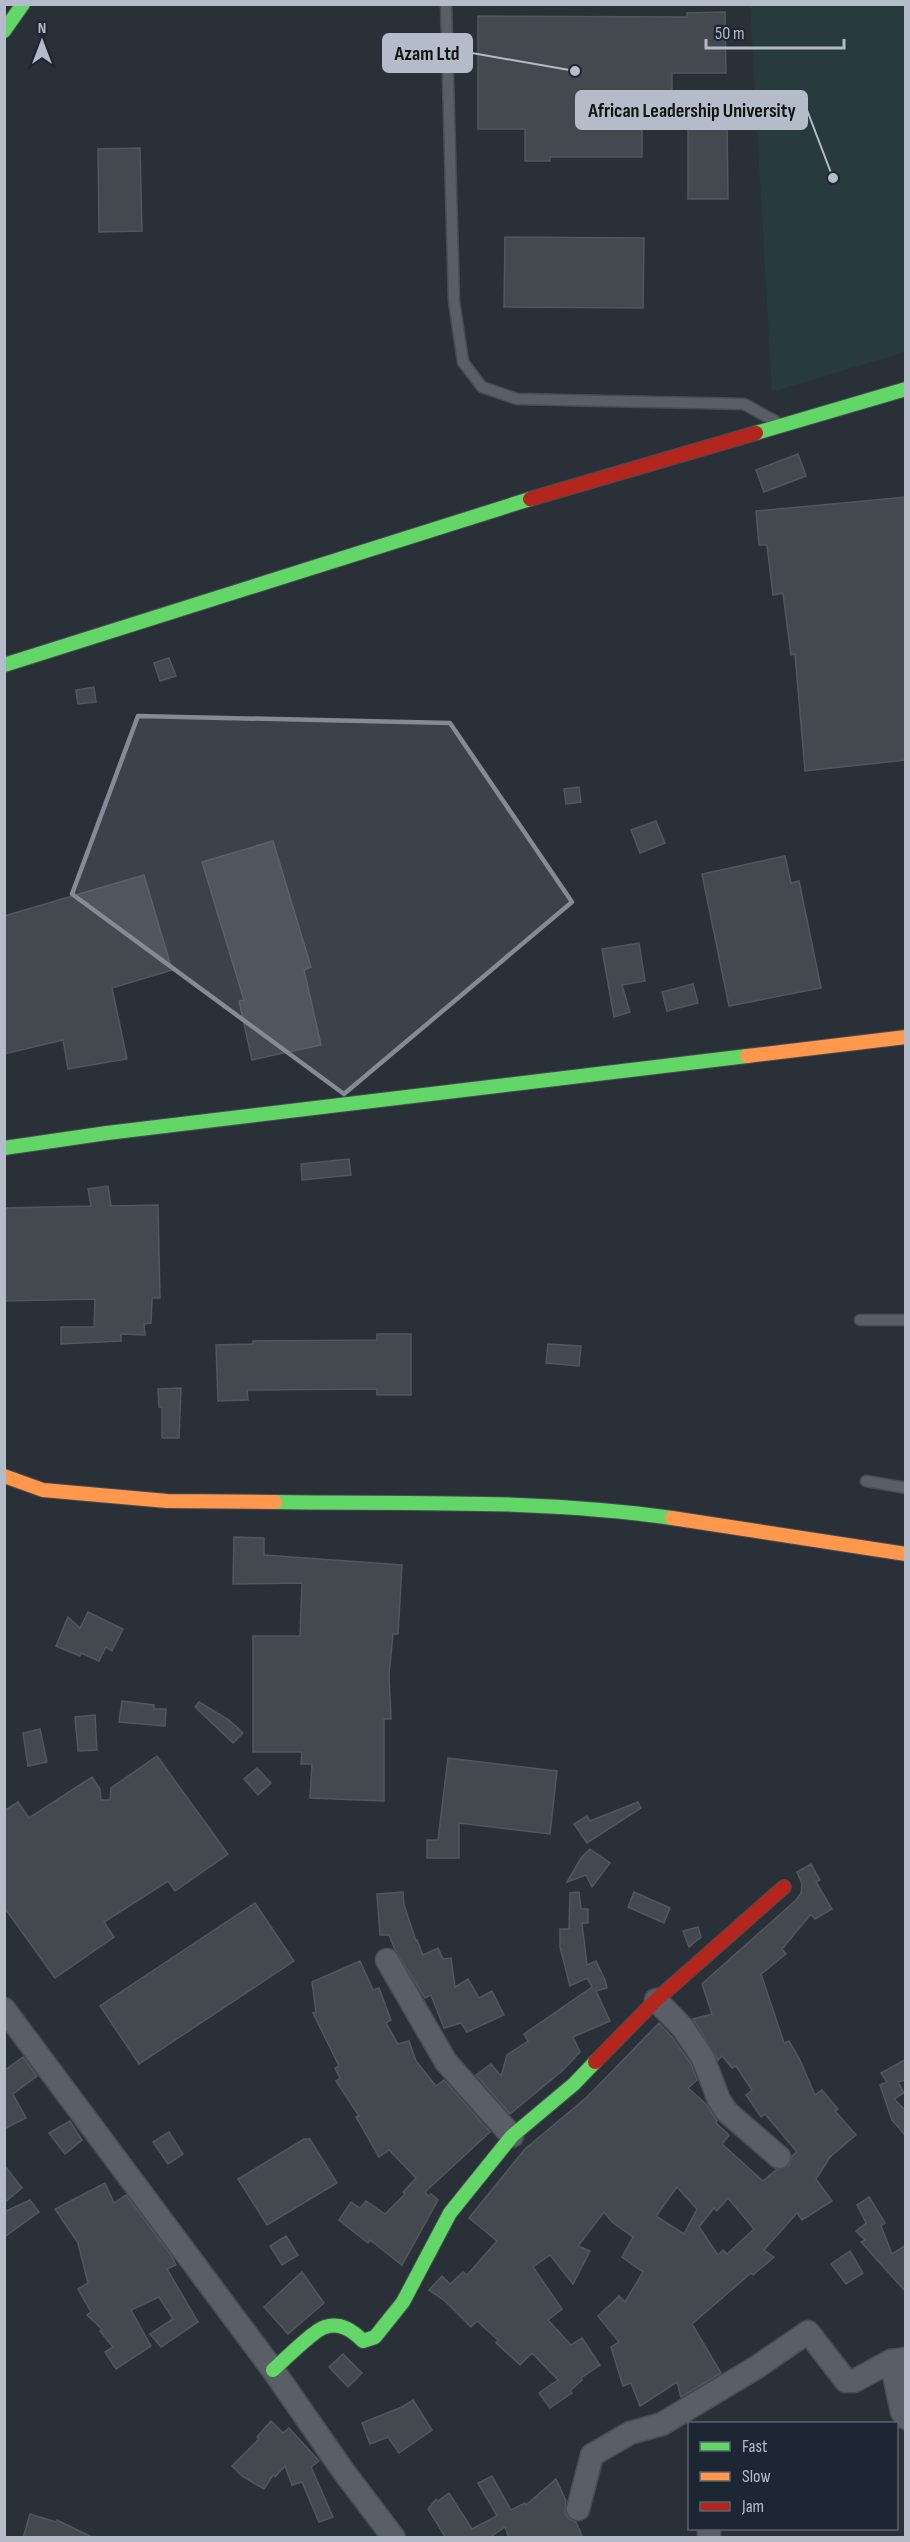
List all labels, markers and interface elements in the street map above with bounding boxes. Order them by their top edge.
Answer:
north arrow [12,12,72,72]
scale bar [706,12,844,50]
text: N [38,19,46,38]
text: 50 m [715,23,745,44]
callout: Azam Ltd [383,34,472,72]
text: Azam Ltd [394,42,459,66]
callout: African Leadership University [576,91,807,129]
text: African Leadership University [587,99,796,123]
legend [688,2422,898,2530]
text: Fast [742,2436,768,2457]
text: Slow [742,2466,771,2487]
text: Jam [741,2496,764,2517]

